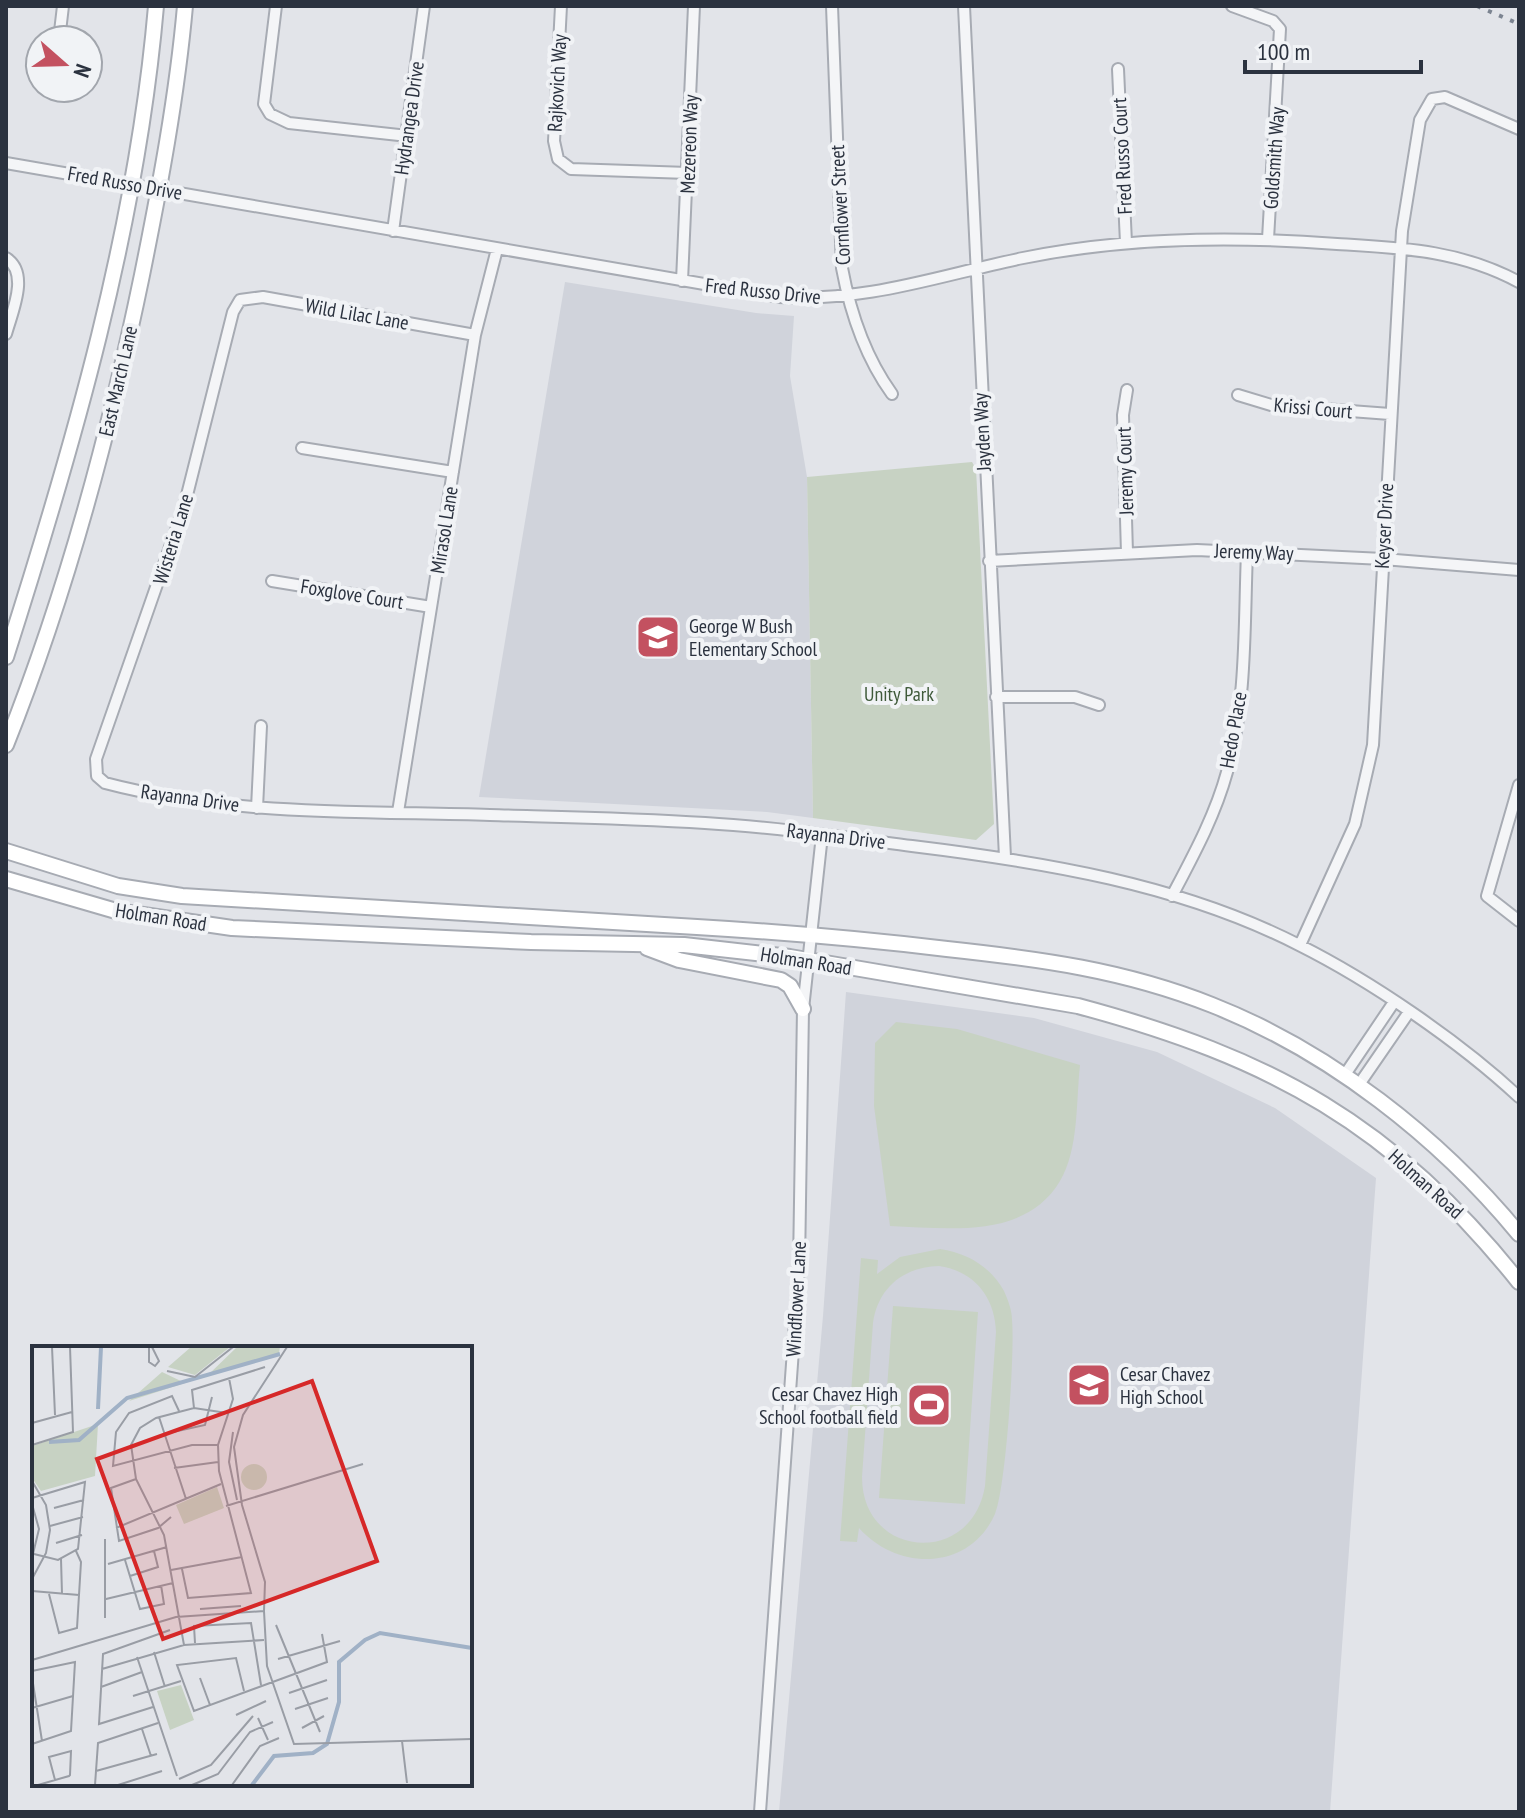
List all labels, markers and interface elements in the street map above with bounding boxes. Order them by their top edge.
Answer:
north arrow [24,24,104,104]
scale bar [1245,24,1421,74]
street label: Rajkovich Way [541,33,573,133]
text: 100 m [1257,36,1310,67]
street label: Hydrangea Drive [388,59,430,177]
text: N [68,60,98,81]
street label: Mezereon Way [674,93,704,194]
street label: Fred Russo Court [1106,96,1138,215]
street label: Goldsmith Way [1257,106,1291,210]
street label: Cornflower Street [824,144,856,266]
street label: Fred Russo Drive [66,160,184,206]
street label: Fred Russo Drive [704,272,822,310]
street label: Wild Lilac Lane [303,292,411,336]
street label: East March Lane [93,323,143,439]
street label: Jayden Way [967,392,997,473]
street label: Krissi Court [1273,392,1354,424]
street label: Jeremy Court [1110,426,1140,517]
street label: Keyser Drive [1369,483,1399,569]
street label: Mirasol Lane [424,485,464,575]
street label: Wisteria Lane [147,491,199,587]
street label: Jeremy Way [1213,538,1294,566]
street label: Foxglove Court [299,573,406,615]
school or university icon: George W Bush Elementary School [634,613,682,661]
place label: George W Bush Elementary School [689,613,817,662]
park label: Unity Park [864,681,934,707]
street label: Hedo Place [1213,690,1253,770]
street label: Rayanna Drive [139,778,241,818]
street label: Rayanna Drive [785,817,887,855]
street label: Holman Road [113,897,209,937]
street label: Holman Road [758,941,854,981]
street label: Holman Road [1383,1143,1469,1225]
street label: Windflower Lane [780,1241,812,1357]
inset map [32,1346,472,1786]
school or university icon: Cesar Chavez High School [1065,1361,1113,1409]
place label: Cesar Chavez High School [1120,1361,1210,1410]
place label: Cesar Chavez High School football field [759,1381,898,1430]
sports icon: Cesar Chavez High School football field [905,1381,953,1429]

